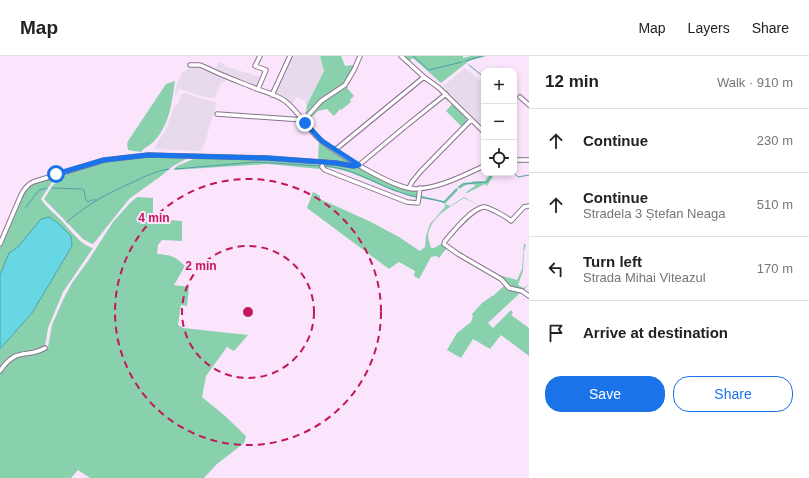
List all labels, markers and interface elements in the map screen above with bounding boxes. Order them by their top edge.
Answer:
text: Map [20,17,58,38]
text: Map [638,20,666,36]
text: Layers [688,20,730,36]
text: Share [752,20,789,36]
map controls [481,68,517,176]
button: + [481,68,517,104]
text: 12 min [545,72,599,91]
text: Walk · 910 m [717,75,793,90]
button: − [481,104,517,140]
route end [296,114,314,132]
icon: ahead [545,130,567,152]
text: Continue [583,132,648,149]
text: 230 m [757,133,793,148]
button: locate [481,140,517,176]
route start [47,165,65,183]
text: Continue [583,189,648,206]
icon: ahead [545,194,567,216]
text: 510 m [757,197,793,212]
text: Stradela 3 Ștefan Neaga [583,206,725,221]
text: 4 min [138,211,170,225]
text: Turn left [583,253,642,270]
icon: left [545,258,567,280]
text: 2 min [185,259,217,273]
text: 170 m [757,261,793,276]
text: Strada Mihai Viteazul [583,270,706,285]
centre of rings [241,305,255,319]
icon: arrive [545,322,567,344]
text: Arrive at destination [583,324,728,341]
button: Save [545,376,665,412]
button: Share [673,376,793,412]

